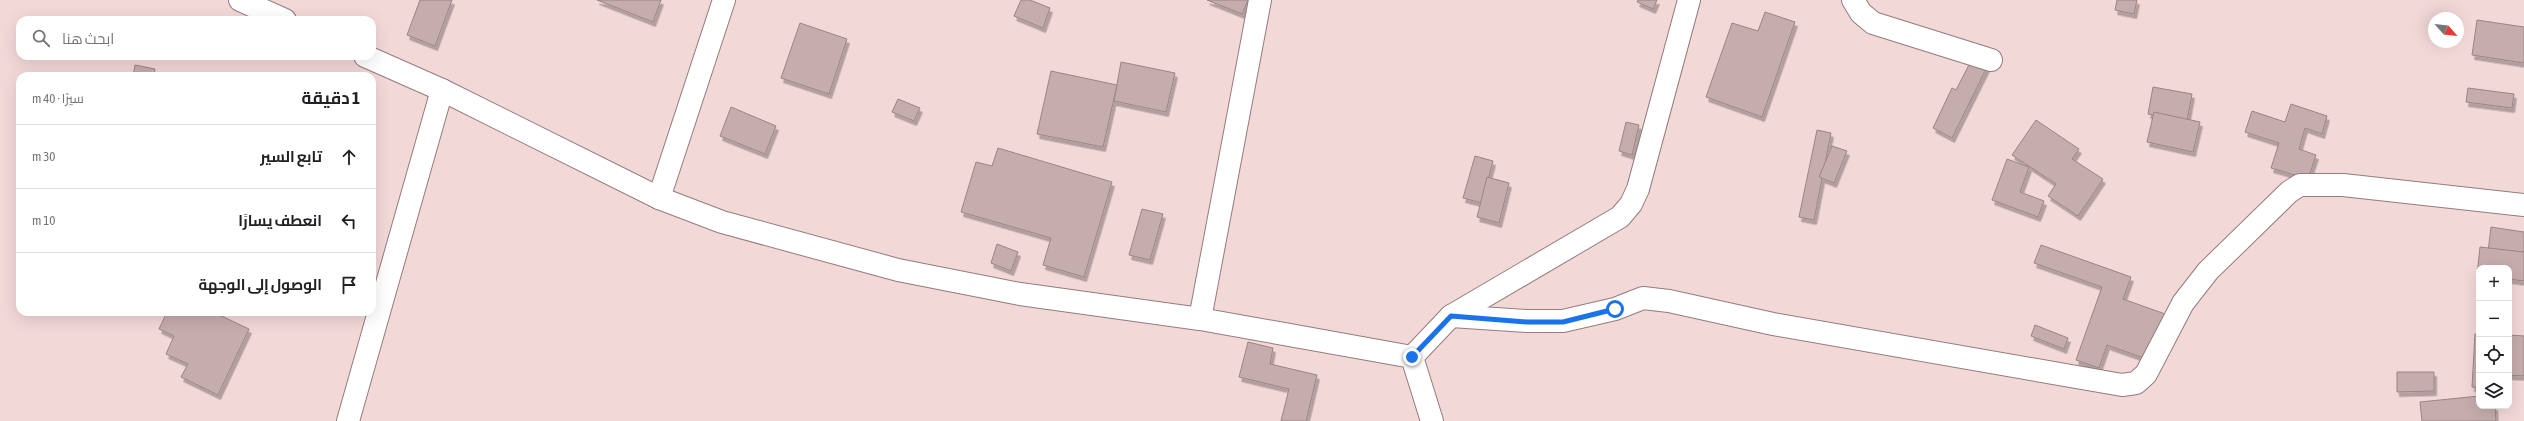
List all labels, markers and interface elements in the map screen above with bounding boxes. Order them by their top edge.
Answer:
north arrow [2428,12,2464,48]
search box [16,16,376,60]
icon: search [30,27,52,49]
text: ابحث هنا [62,30,114,47]
text: 1 دقيقة [302,88,360,108]
text: سيرًا · 40 m [32,91,84,106]
icon: ahead [338,146,360,168]
text: تابع السير [260,148,322,165]
text: 30 m [32,149,55,164]
icon: left [338,210,360,232]
text: انعطف يسارًا [238,212,322,229]
text: 10 m [32,213,55,228]
map controls [2476,265,2512,409]
button: + [2476,265,2512,301]
icon: arrive [338,274,360,296]
text: الوصول إلى الوجهة [198,276,322,293]
route start [1606,300,1624,318]
button: − [2476,301,2512,337]
button: locate [2476,337,2512,373]
route end [1403,348,1421,366]
button: layers [2476,373,2512,409]

